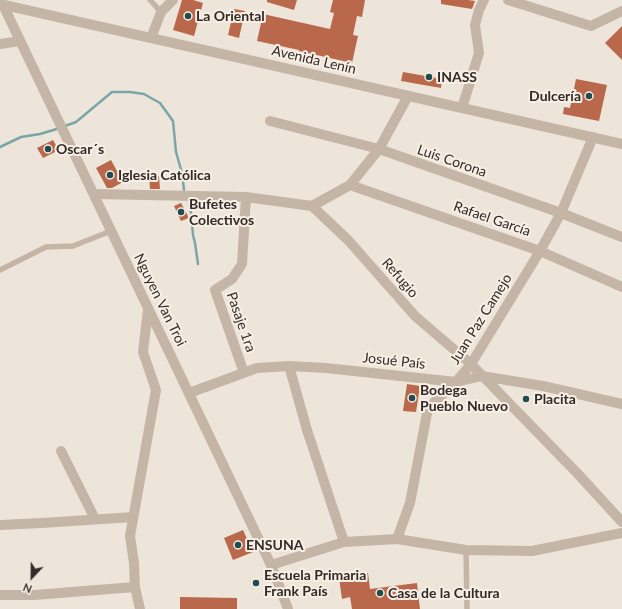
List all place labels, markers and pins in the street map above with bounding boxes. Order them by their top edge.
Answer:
place label: La Oriental [196,8,265,24]
marker: La Oriental [183,11,193,21]
place label: INASS [437,69,477,85]
marker: INASS [424,72,434,82]
place label: Dulcería [529,88,581,104]
marker: Dulcería [584,91,594,101]
place label: Oscar´s [56,141,104,157]
marker: Oscar´s [43,144,53,154]
place label: Iglesia Católica [118,167,211,183]
marker: Iglesia Católica [105,170,115,180]
place label: Bufetes Colectivos [189,196,254,228]
marker: Bufetes Colectivos [176,207,186,217]
place label: Bodega Pueblo Nuevo [420,382,508,414]
place label: Placita [534,391,576,407]
marker: Bodega Pueblo Nuevo [407,393,417,403]
marker: Placita [521,394,531,404]
place label: ENSUNA [246,537,303,553]
marker: ENSUNA [233,540,243,550]
place label: Escuela Primaria Frank País [264,567,366,600]
marker: Escuela Primaria Frank País [251,578,261,588]
place label: Casa de la Cultura [388,585,500,601]
marker: Casa de la Cultura [375,588,385,598]

